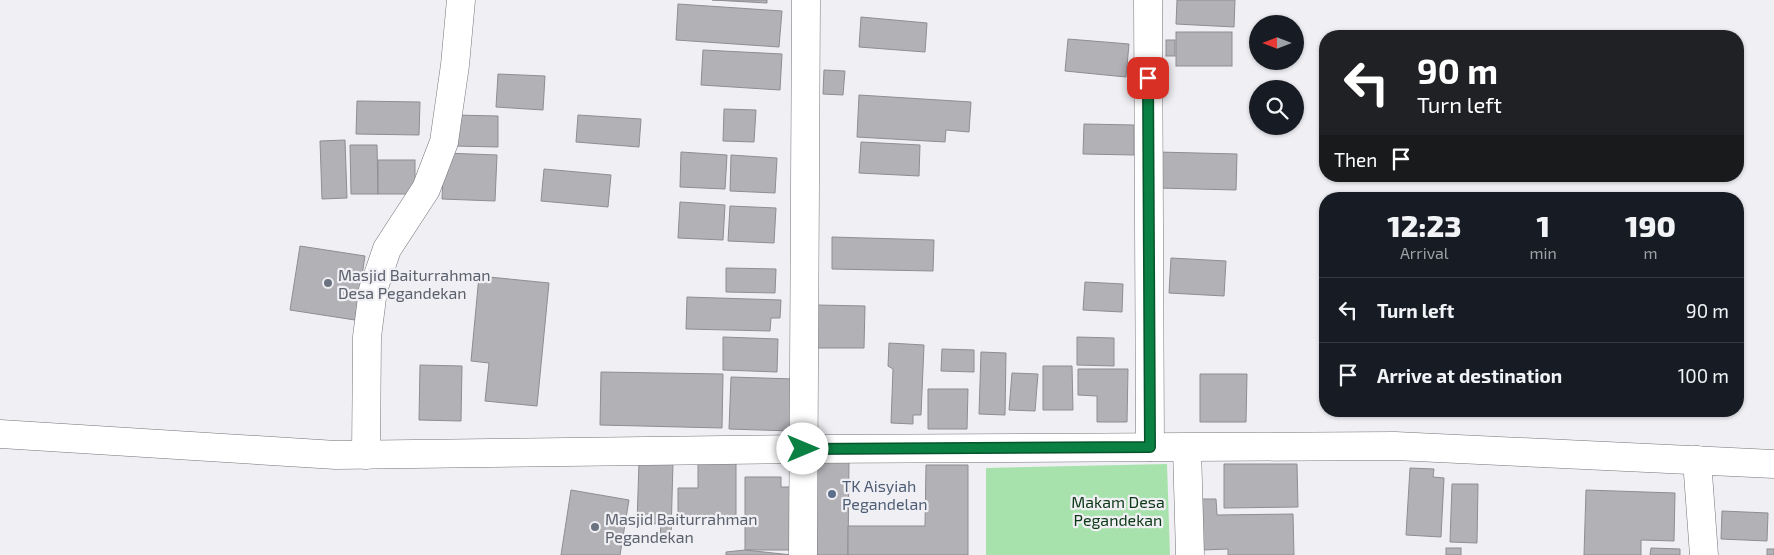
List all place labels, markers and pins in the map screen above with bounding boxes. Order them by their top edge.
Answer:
pin [1127,57,1169,99]
place label: Masjid Baiturrahman Desa Pegandekan [338,265,491,302]
marker: Masjid Baiturrahman Desa Pegandekan [322,277,334,289]
place label: TK Aisyiah Pegandelan [842,476,927,513]
marker: TK Aisyiah Pegandelan [826,488,838,500]
place label: Masjid Baiturrahman Pegandekan [605,509,758,546]
marker: Masjid Baiturrahman Pegandekan [589,521,601,533]

